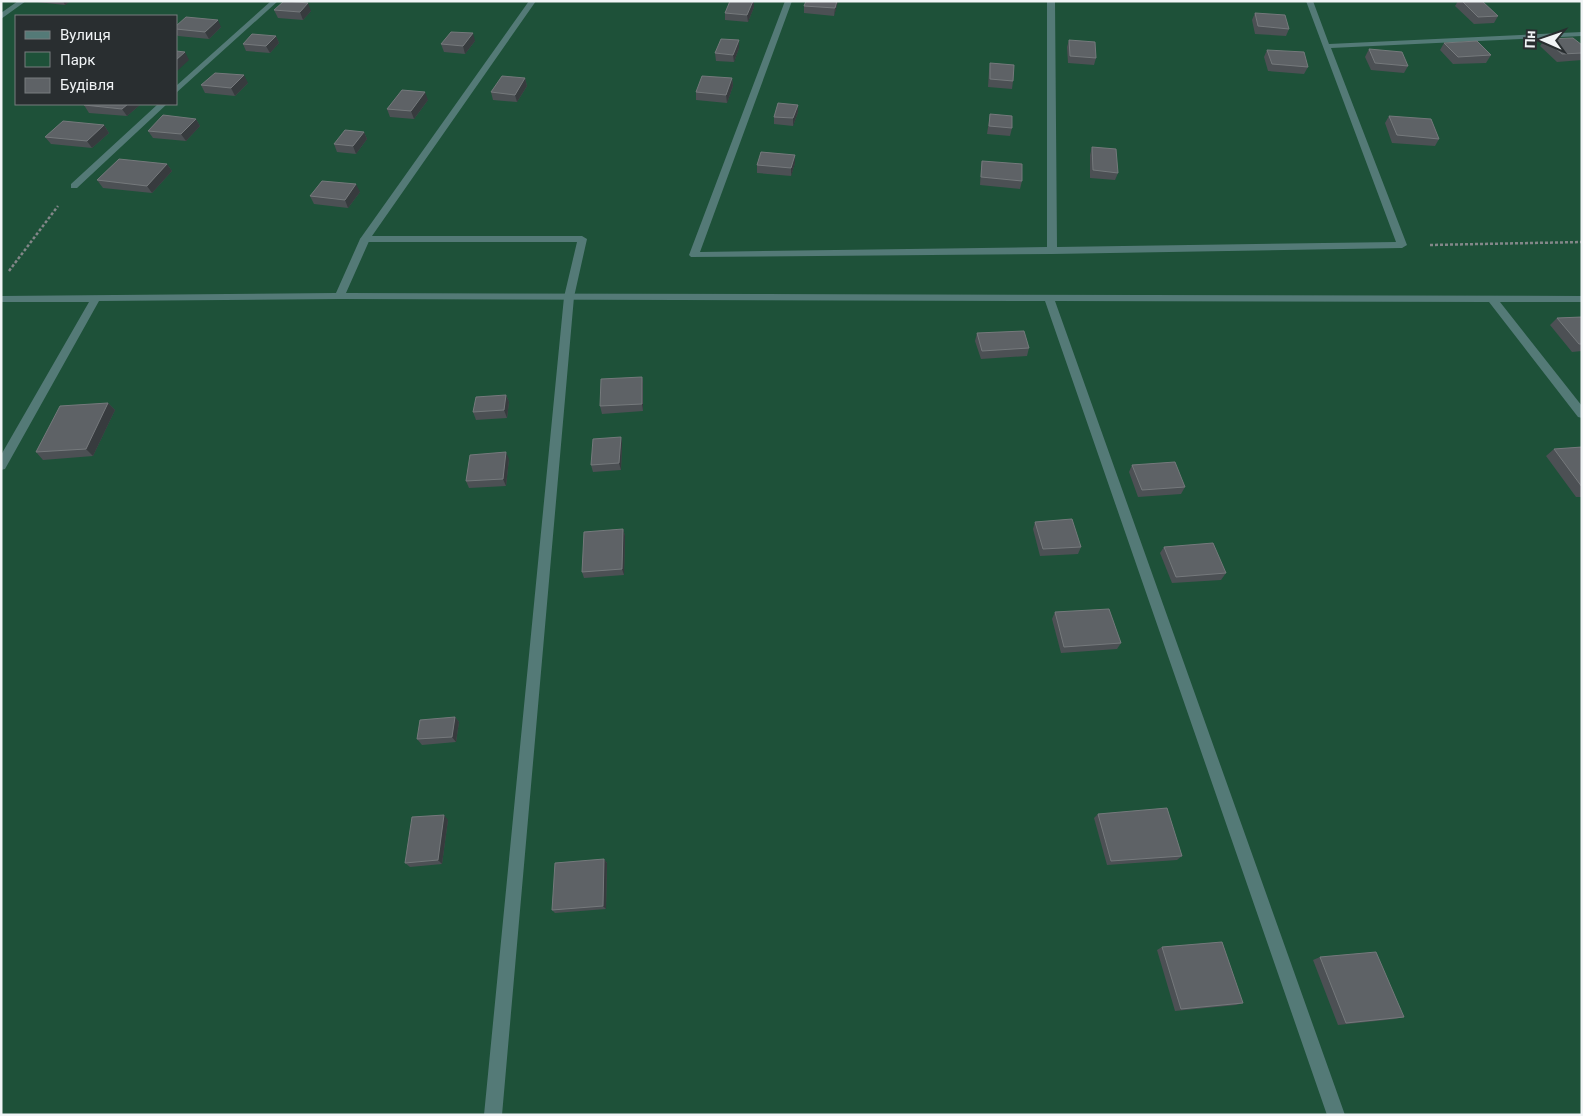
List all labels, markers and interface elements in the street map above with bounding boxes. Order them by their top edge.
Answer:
legend [15,15,178,105]
north arrow [1518,15,1568,65]
text: Вулиця [60,26,111,44]
text: Пн [1522,30,1538,49]
text: Парк [60,51,95,69]
text: Будівля [60,76,114,94]

